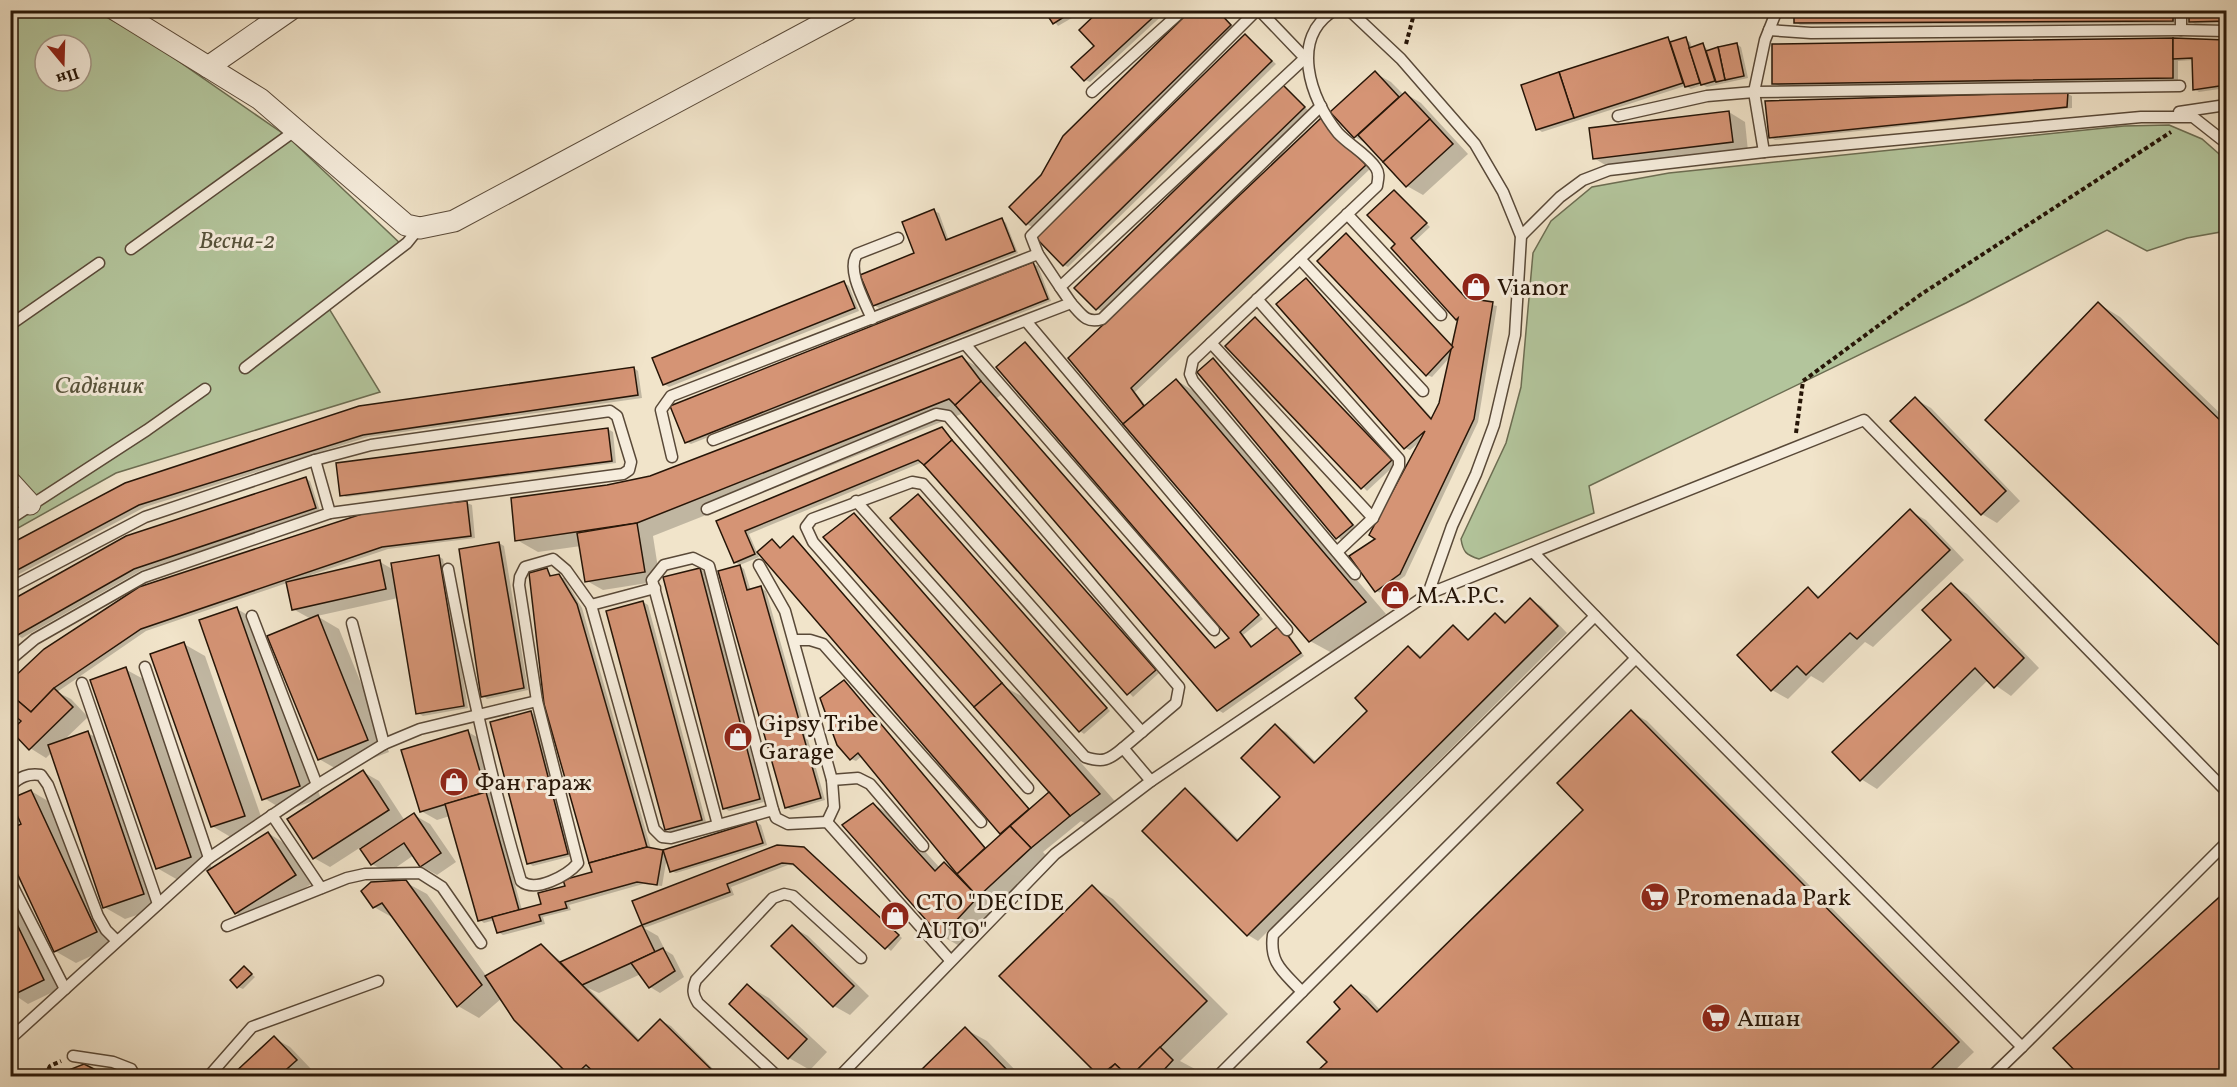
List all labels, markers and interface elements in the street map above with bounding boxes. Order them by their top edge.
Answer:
north arrow [33,33,93,93]
text: Пн [53,61,82,89]
park label: Весна-2 [199,225,275,259]
shop icon: Vianor [1460,271,1492,303]
place label: Vianor [1497,272,1569,306]
park label: Садівник [55,370,144,404]
shop icon: М.А.Р.С. [1379,579,1411,611]
place label: М.А.Р.С. [1416,580,1505,614]
place label: Gipsy Tribe Garage [759,708,879,770]
shop icon: Gipsy Tribe Garage [722,721,754,753]
shop icon: Фан гараж [438,766,470,798]
place label: Фан гараж [475,767,592,801]
supermarket icon: Promenada Park [1639,881,1671,913]
place label: Promenada Park [1676,882,1851,916]
place label: СТО "DECIDE AUTO" [916,887,1064,949]
shop icon: СТО "DECIDE AUTO" [879,900,911,932]
supermarket icon: Ашан [1700,1002,1732,1034]
place label: Ашан [1737,1003,1800,1037]

